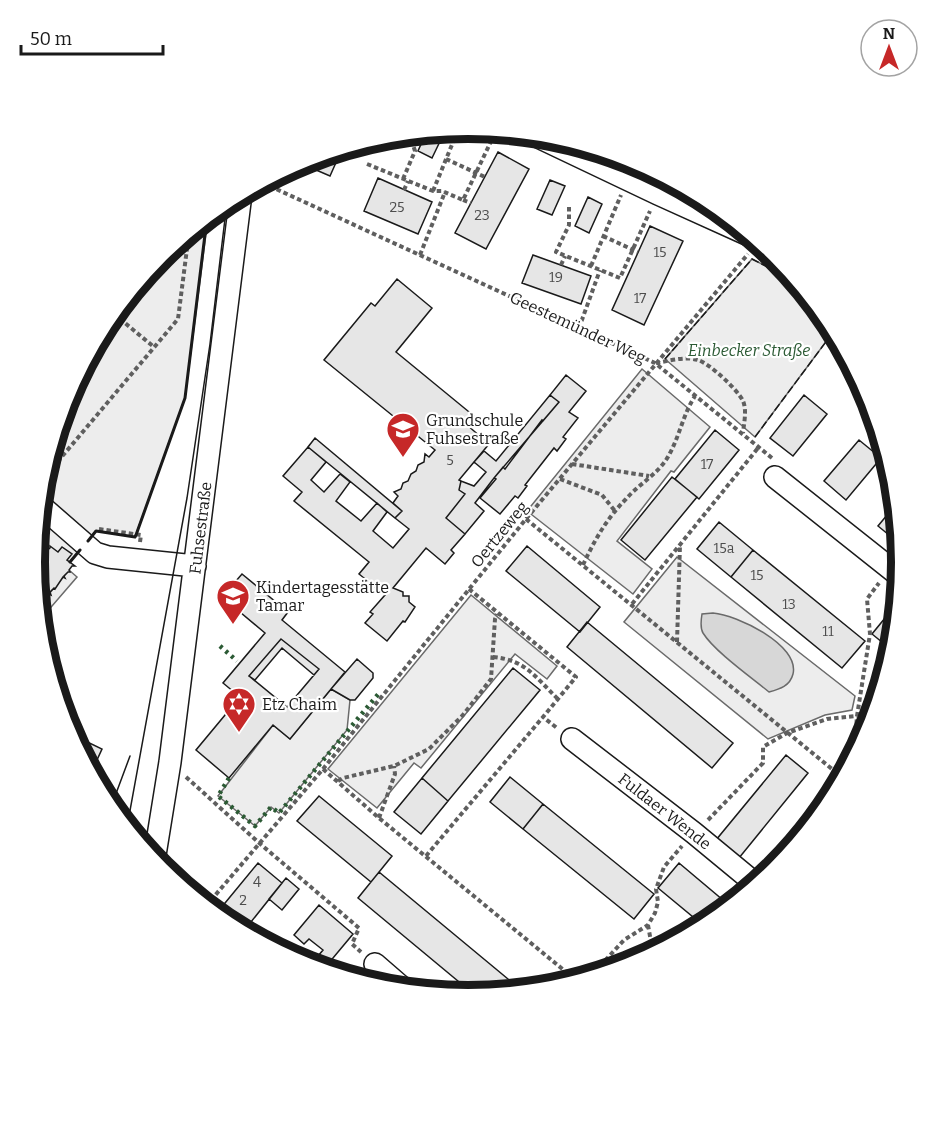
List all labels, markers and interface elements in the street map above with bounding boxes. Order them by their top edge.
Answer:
scale bar [21,18,164,56]
north arrow [859,18,919,78]
text: N [883,24,895,43]
text: 50 m [30,28,72,50]
house number: 25 [389,199,405,216]
house number: 23 [474,207,490,224]
house number: 15 [653,244,667,261]
house number: 19 [549,269,563,286]
street label: Geestemünder Weg [507,288,649,367]
house number: 17 [634,290,646,307]
park label: Einbecker Straße [688,341,810,360]
school or university icon: Grundschule Fuhsestraße [385,411,421,458]
place label: Grundschule Fuhsestraße [426,411,523,448]
house number: 5 [446,452,454,469]
house number: 17 [701,456,713,473]
street label: Fuhsestraße [185,481,216,575]
street label: Oertzeweg [467,497,532,571]
house number: 15a [714,540,735,557]
house number: 15 [750,567,764,584]
school or university icon: Kindertagesstätte Tamar [215,578,251,625]
place label: Kindertagesstätte Tamar [256,578,389,615]
house number: 13 [782,596,796,613]
house number: 11 [822,623,834,640]
synagogue icon: Etz Chaim [221,686,257,733]
place label: Etz Chaim [262,695,337,714]
street label: Fuldaer Wende [614,769,715,854]
house number: 4 [253,874,261,891]
house number: 2 [239,892,247,909]

